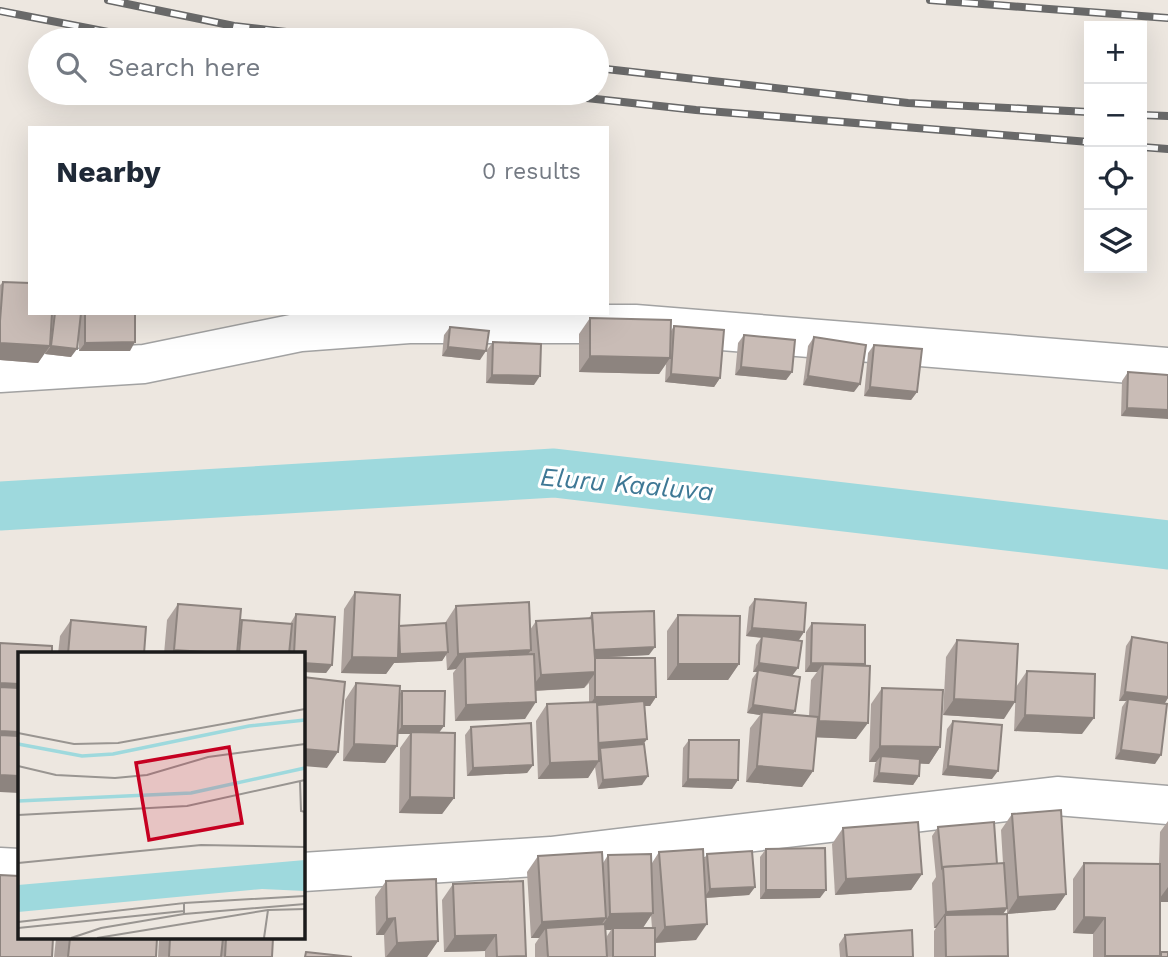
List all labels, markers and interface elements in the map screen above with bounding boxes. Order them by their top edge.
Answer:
map controls [1084,21,1147,273]
button: + [1084,21,1147,84]
search box [28,28,609,105]
icon: search [52,48,90,86]
text: Search here [108,52,260,82]
button: − [1084,84,1147,147]
button: locate [1084,147,1147,210]
text: Nearby [56,154,161,189]
text: 0 results [482,158,581,185]
button: layers [1084,210,1147,273]
water label: Eluru Kaaluva [539,461,715,507]
inset map [18,652,304,940]

